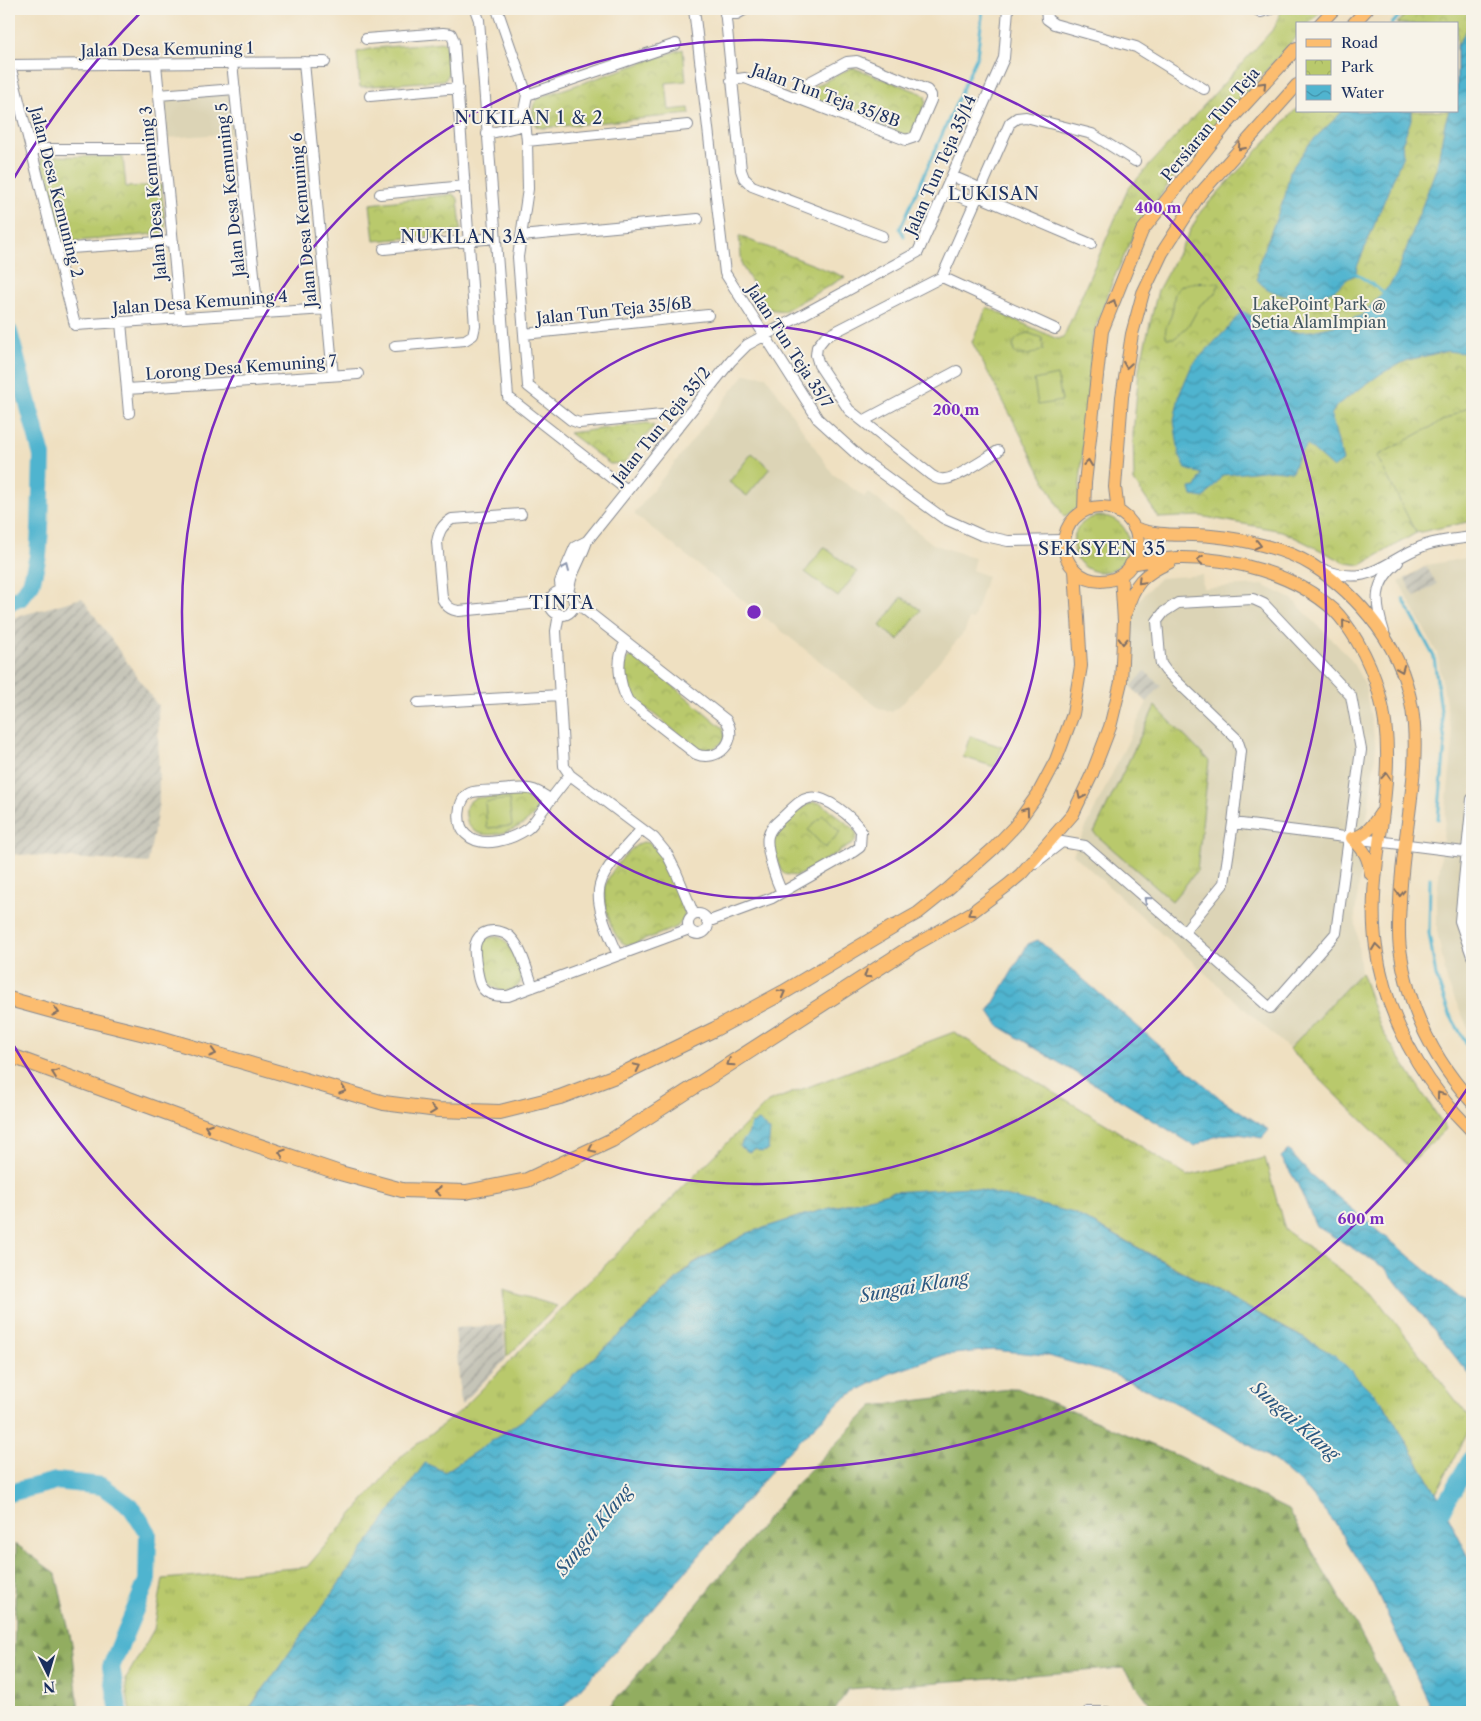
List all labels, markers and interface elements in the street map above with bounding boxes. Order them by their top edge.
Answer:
legend [1296,22,1458,112]
text: Road [1341,33,1378,52]
street label: Jalan Desa Kemuning 1 [77,37,254,61]
text: Park [1341,57,1375,76]
street label: Jalan Tun Teja 35/8B [746,58,903,131]
street label: Persiaran Tun Teja [1156,63,1264,185]
one-way arrow [1257,81,1266,90]
text: Water [1340,83,1385,102]
street label: Jalan Tun Teja 35/14 [899,92,980,241]
street label: Jalan Desa Kemuning 2 [25,102,88,279]
street label: Jalan Desa Kemuning 5 [211,102,249,281]
street label: Jalan Desa Kemuning 3 [135,105,171,284]
district label: NUKILAN 1 & 2 [454,107,604,129]
street label: Jalan Desa Kemuning 6 [285,132,321,311]
one-way arrow [1238,142,1247,151]
district label: LUKISAN [948,183,1040,205]
text: 400 m [1135,198,1181,217]
district label: NUKILAN 3A [400,226,528,248]
street label: Jalan Tun Teja 35/7 [741,278,838,412]
street label: Jalan Desa Kemuning 4 [109,286,288,318]
street label: Jalan Tun Teja 35/6B [532,292,693,328]
park label: LakePoint Park @ Setia AlamImpian [1252,294,1387,332]
one-way arrow [1107,299,1118,308]
street label: Lorong Desa Kemuning 7 [145,350,338,384]
one-way arrow [1123,360,1133,369]
street label: Jalan Tun Teja 35/2 [606,362,714,490]
text: 200 m [933,400,979,419]
one-way arrow [1082,458,1093,466]
district label: SEKSYEN 35 [1038,537,1166,560]
one-way arrow [1253,539,1262,550]
one-way arrow [1196,554,1204,565]
one-way arrow [559,564,570,573]
one-way arrow [1138,575,1147,584]
district label: TINTA [529,592,595,614]
centre of rings [745,603,763,621]
one-way arrow [1342,620,1350,629]
one-way arrow [1117,637,1128,645]
one-way arrow [1395,664,1405,673]
one-way arrow [1381,771,1392,779]
one-way arrow [1077,791,1088,800]
one-way arrow [1020,807,1029,817]
one-way arrow [1395,890,1405,898]
one-way arrow [1144,897,1153,906]
one-way arrow [967,906,976,916]
one-way arrow [1372,943,1382,952]
one-way arrow [863,969,872,978]
one-way arrow [776,989,785,999]
one-way arrow [51,1006,60,1017]
one-way arrow [209,1047,217,1058]
one-way arrow [726,1056,735,1066]
one-way arrow [632,1063,641,1073]
one-way arrow [51,1068,60,1078]
one-way arrow [338,1085,346,1095]
one-way arrow [1437,1091,1446,1101]
one-way arrow [429,1104,437,1115]
one-way arrow [204,1123,212,1133]
one-way arrow [589,1143,598,1153]
one-way arrow [278,1149,287,1159]
one-way arrow [434,1186,442,1196]
text: 600 m [1338,1209,1384,1228]
water label: Sungai Klang [857,1266,972,1308]
water label: Sungai Klang [1246,1376,1345,1467]
water label: Sungai Klang [550,1479,638,1580]
north arrow [22,1648,72,1698]
text: N [42,1677,56,1696]

